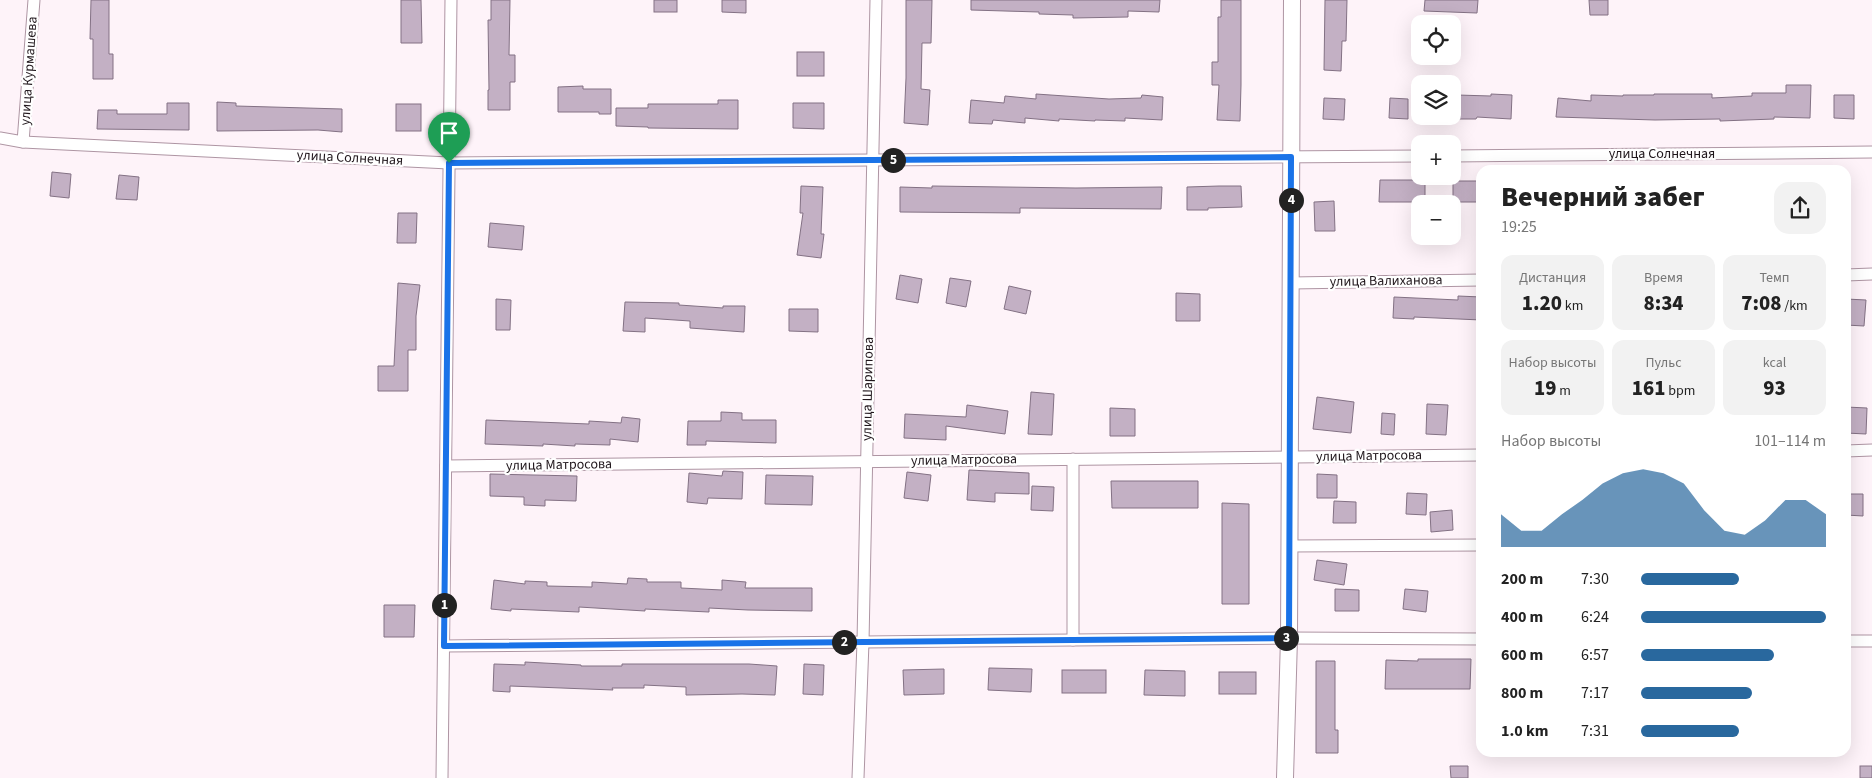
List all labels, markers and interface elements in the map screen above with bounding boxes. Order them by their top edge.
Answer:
map controls [1411,15,1461,245]
button: locate [1411,15,1461,65]
street label: улица Курмашева [15,16,43,126]
button: layers [1411,75,1461,125]
pin [428,112,470,163]
icon: arrive [435,119,463,147]
button: + [1411,135,1461,185]
street label: улица Солнечная [1609,144,1715,164]
street label: улица Солнечная [296,145,404,171]
pin: 5 [880,148,906,172]
text: 5 [890,150,897,170]
text: Вечерний забег [1501,177,1705,217]
button: share [1774,182,1826,234]
pin: 4 [1278,188,1304,212]
text: 4 [1288,190,1295,210]
button: − [1411,195,1461,245]
text: 19:25 [1501,216,1537,238]
text: Дистанция [1519,268,1586,288]
text: Время [1644,268,1683,288]
text: Темп [1759,268,1790,288]
street label: улица Валиханова [1329,270,1443,292]
text: 1.20 [1522,288,1562,318]
text: 8:34 [1643,288,1684,318]
text: 7:08 [1741,288,1781,318]
text: km [1562,296,1583,316]
text: /km [1781,296,1808,316]
street label: улица Шарипова [857,337,879,441]
text: Набор высоты [1509,353,1596,373]
text: Пульс [1645,353,1682,373]
text: kcal [1763,353,1786,373]
text: 19 [1534,373,1557,403]
text: 161 [1632,373,1665,403]
text: 93 [1763,373,1786,403]
text: m [1557,381,1571,401]
text: bpm [1665,381,1695,401]
text: Набор высоты [1501,430,1601,452]
text: 101–114 m [1754,430,1826,452]
street label: улица Матросова [1316,445,1422,467]
street label: улица Матросова [911,449,1017,471]
street label: улица Матросова [506,454,612,476]
text: 200 m [1501,568,1543,590]
text: 7:30 [1581,568,1609,590]
pin: 1 [432,592,456,618]
text: 1 [441,595,448,615]
text: 400 m [1501,606,1543,628]
text: 6:24 [1581,606,1609,628]
pin: 3 [1274,626,1298,650]
text: 3 [1283,628,1290,648]
pin: 2 [832,630,856,654]
text: 2 [841,632,848,652]
text: 600 m [1501,644,1543,666]
text: 6:57 [1581,644,1609,666]
text: 800 m [1501,682,1543,704]
text: 7:17 [1581,682,1609,704]
text: 1.0 km [1501,720,1548,742]
text: 7:31 [1581,720,1609,742]

